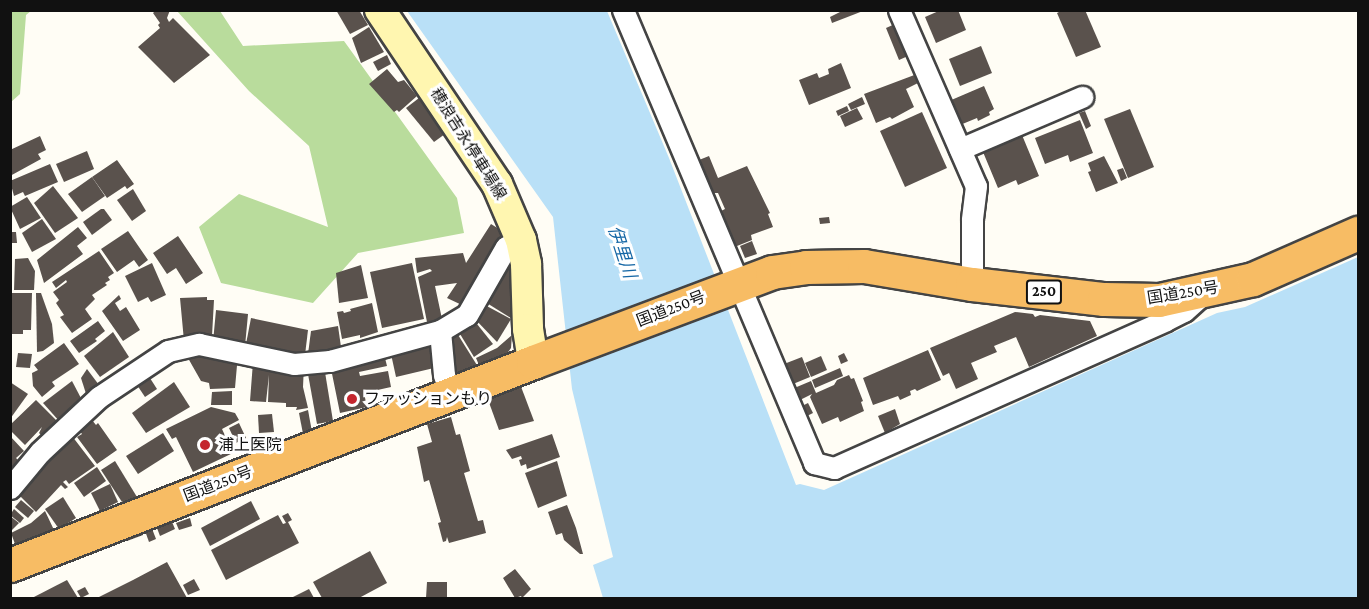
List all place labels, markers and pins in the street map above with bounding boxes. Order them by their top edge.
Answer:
place label: ファッションもり [364,389,492,409]
marker: ファッションもり [345,392,359,406]
place label: 浦上医院 [218,435,282,455]
marker: 浦上医院 [196,436,214,454]

